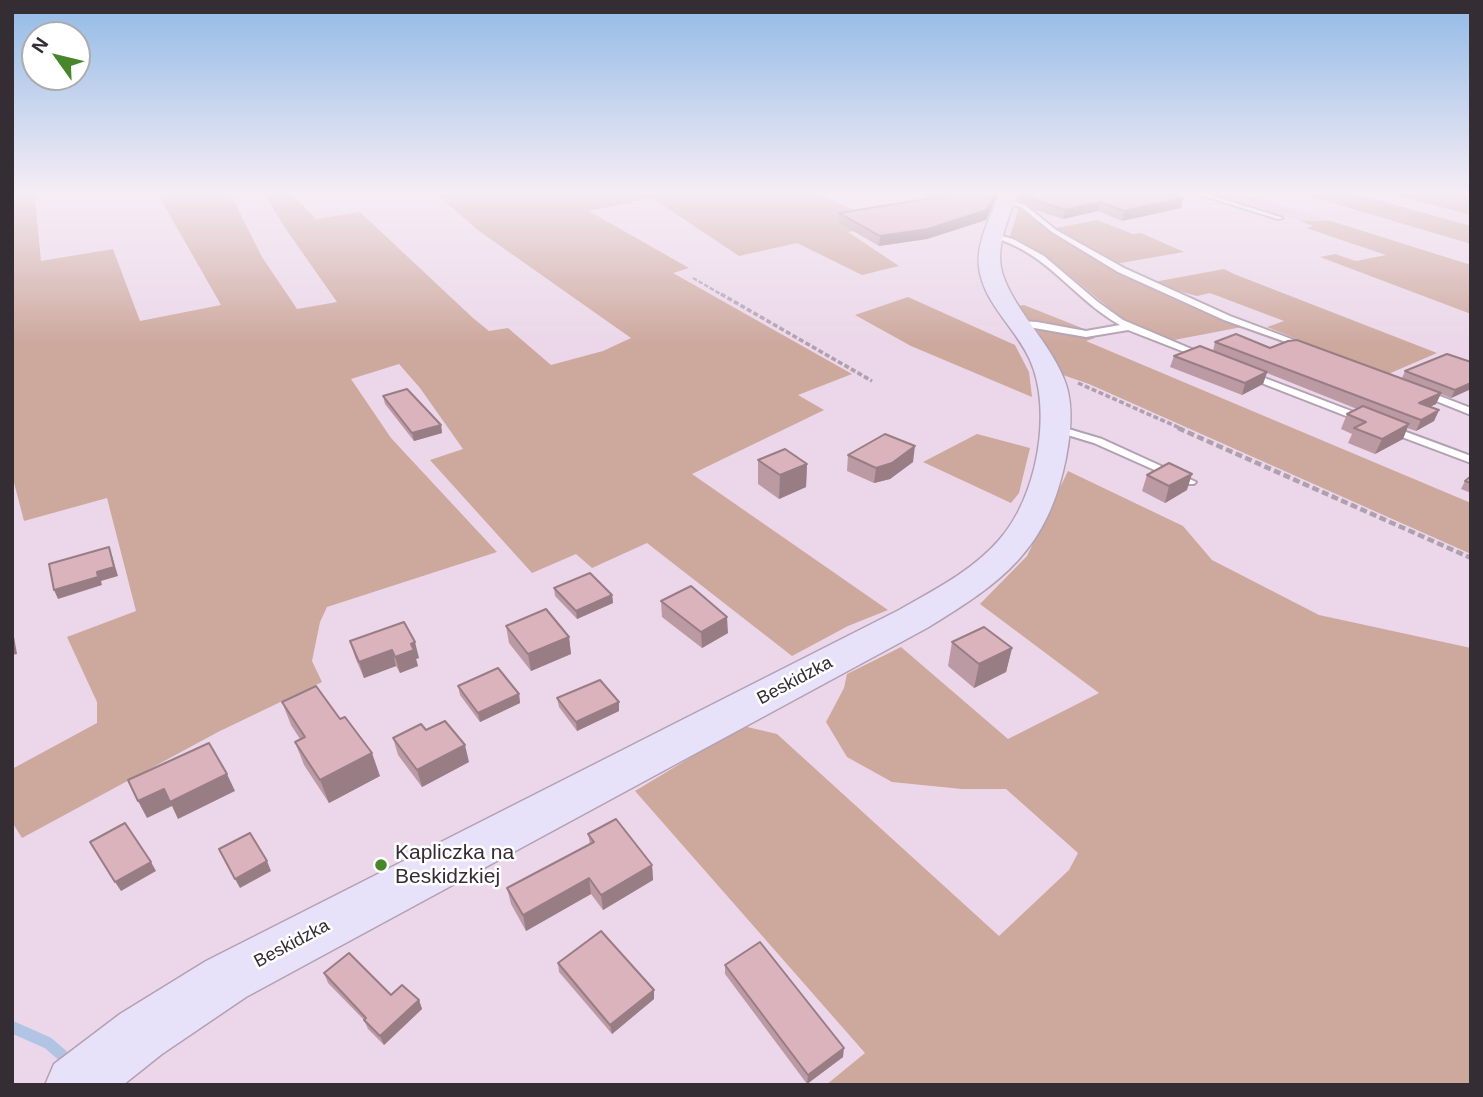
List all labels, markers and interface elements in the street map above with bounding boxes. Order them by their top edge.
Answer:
north arrow [21,21,91,91]
text: N [27,34,52,57]
street label: Beskidzka [754,652,836,710]
place label: Kapliczka na Beskidzkiej [395,840,514,890]
marker: Kapliczka na Beskidzkiej [373,857,389,873]
street label: Beskidzka [251,915,333,973]

